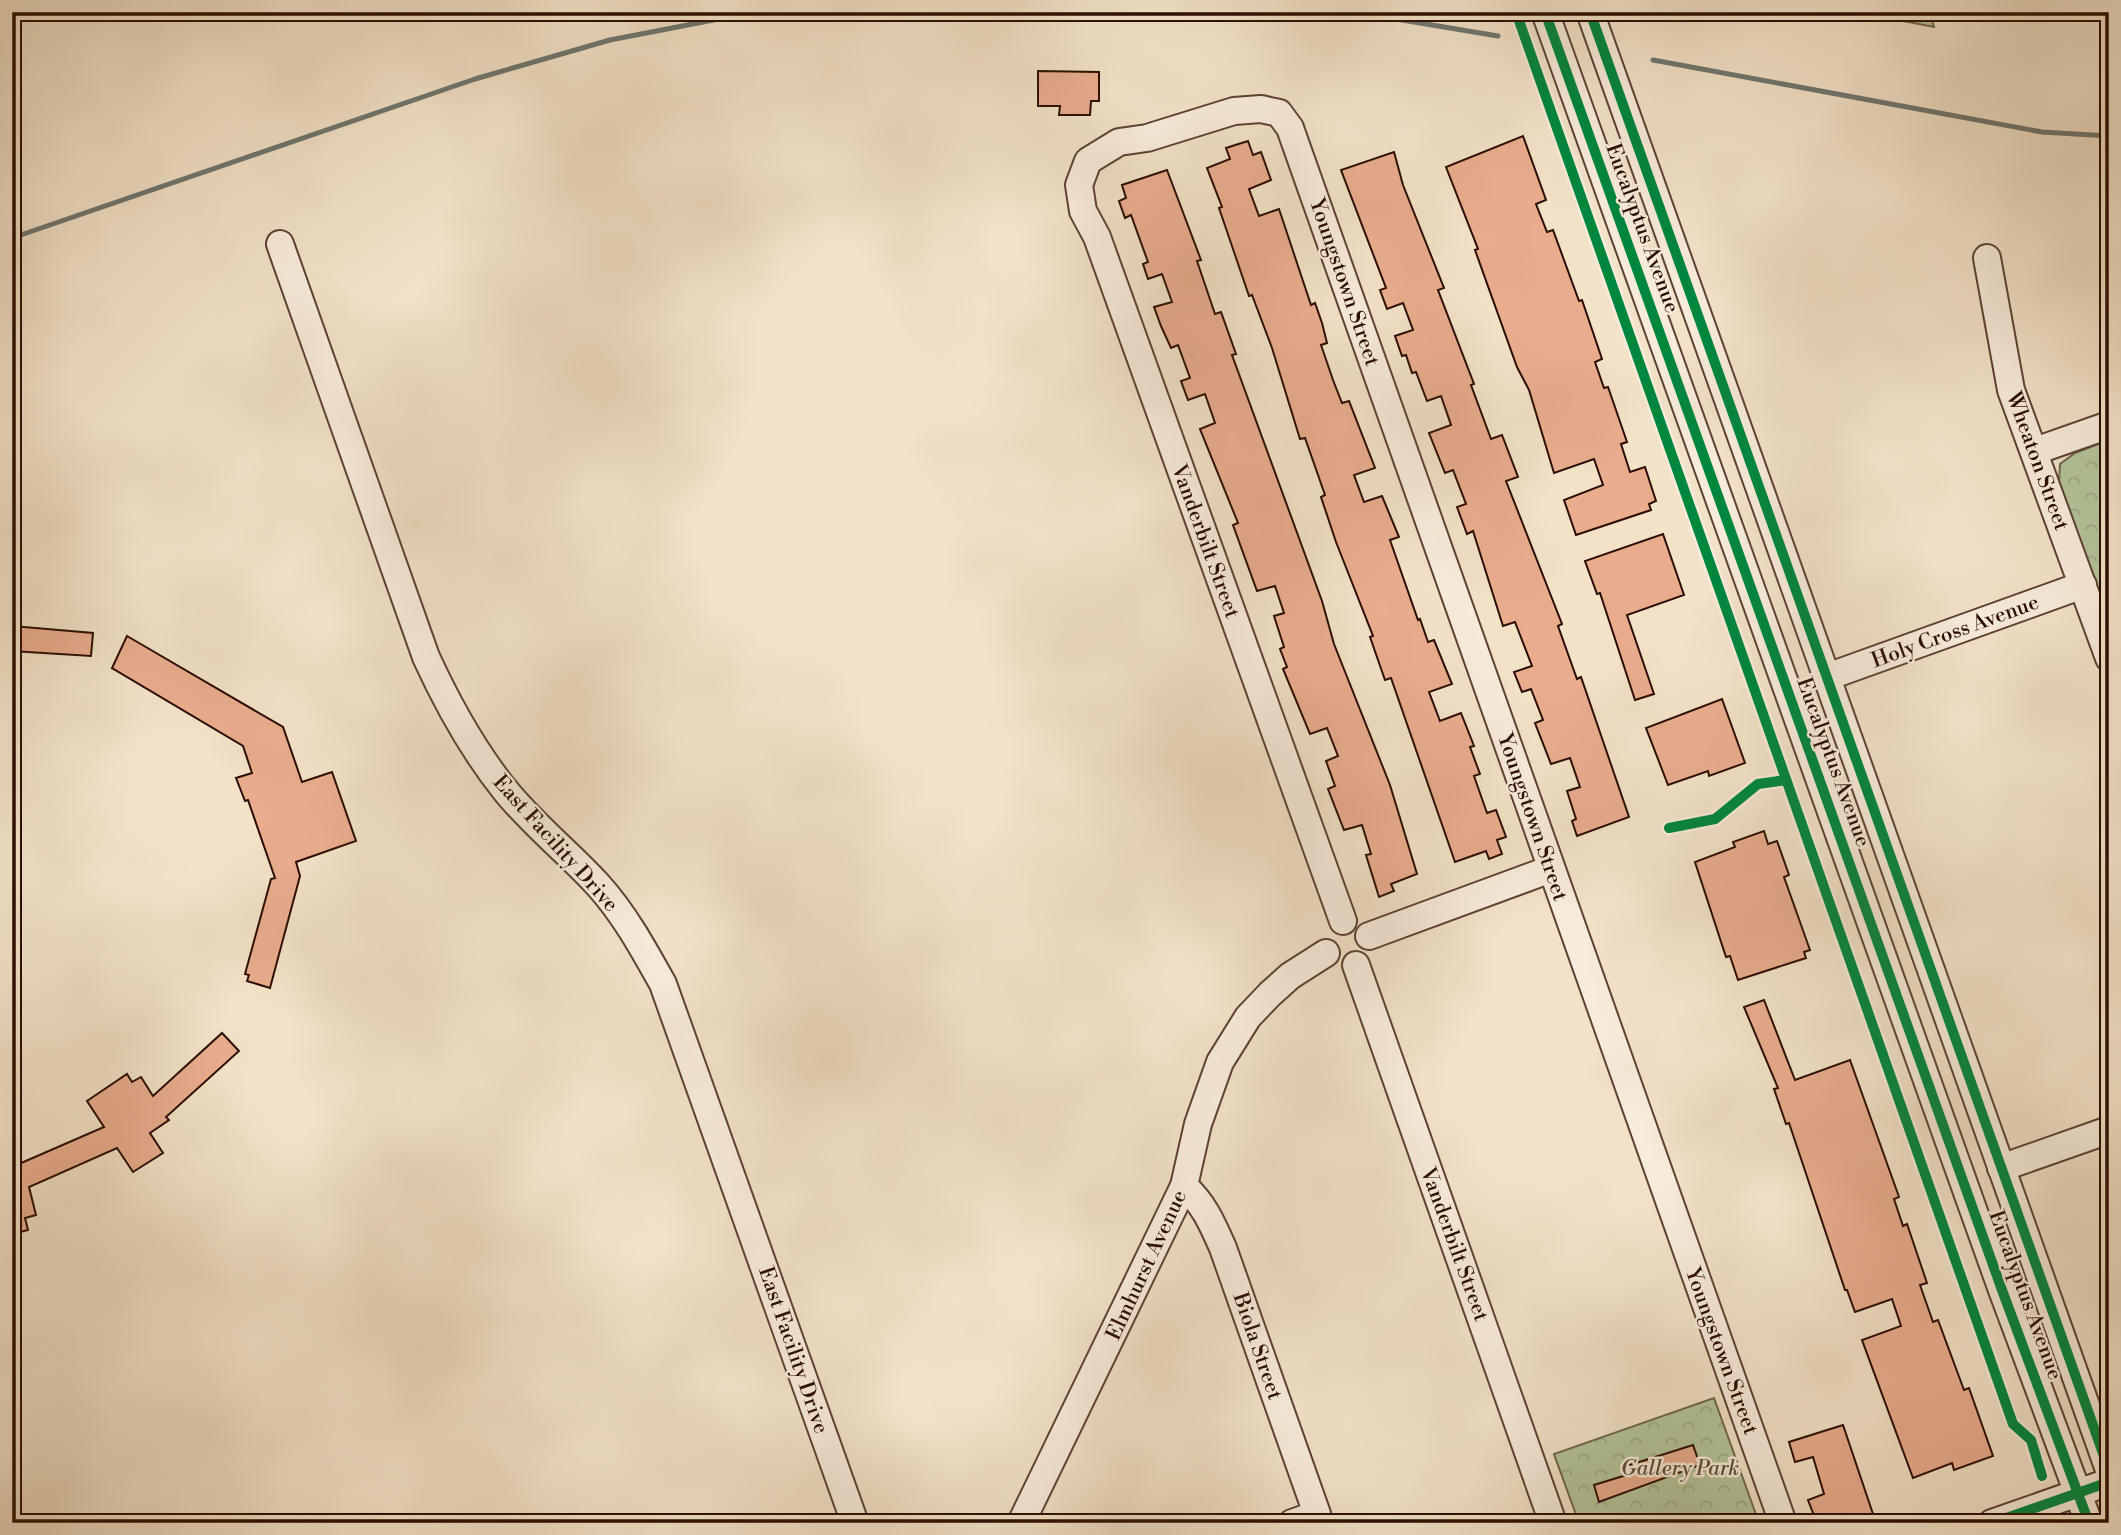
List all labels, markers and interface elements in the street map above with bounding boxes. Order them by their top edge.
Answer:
street label: Eucalyptus Avenue [1599,140,1685,317]
street label: Youngstown Street [1303,194,1385,370]
street label: Wheaton Street [2000,388,2074,535]
street label: Vanderbilt Street [1165,460,1245,622]
street label: Holy Cross Avenue [1868,590,2043,674]
street label: Eucalyptus Avenue [1790,674,1876,851]
street label: Youngstown Street [1491,729,1573,905]
street label: East Facility Drive [487,770,624,917]
street label: Vanderbilt Street [1414,1163,1494,1325]
street label: Elmhurst Avenue [1101,1186,1193,1345]
street label: Eucalyptus Avenue [1982,1207,2068,1384]
street label: East Facility Drive [752,1263,834,1437]
street label: Youngstown Street [1678,1263,1764,1439]
street label: Biola Street [1226,1288,1288,1404]
park label: Gallery Park [1621,1456,1739,1482]

